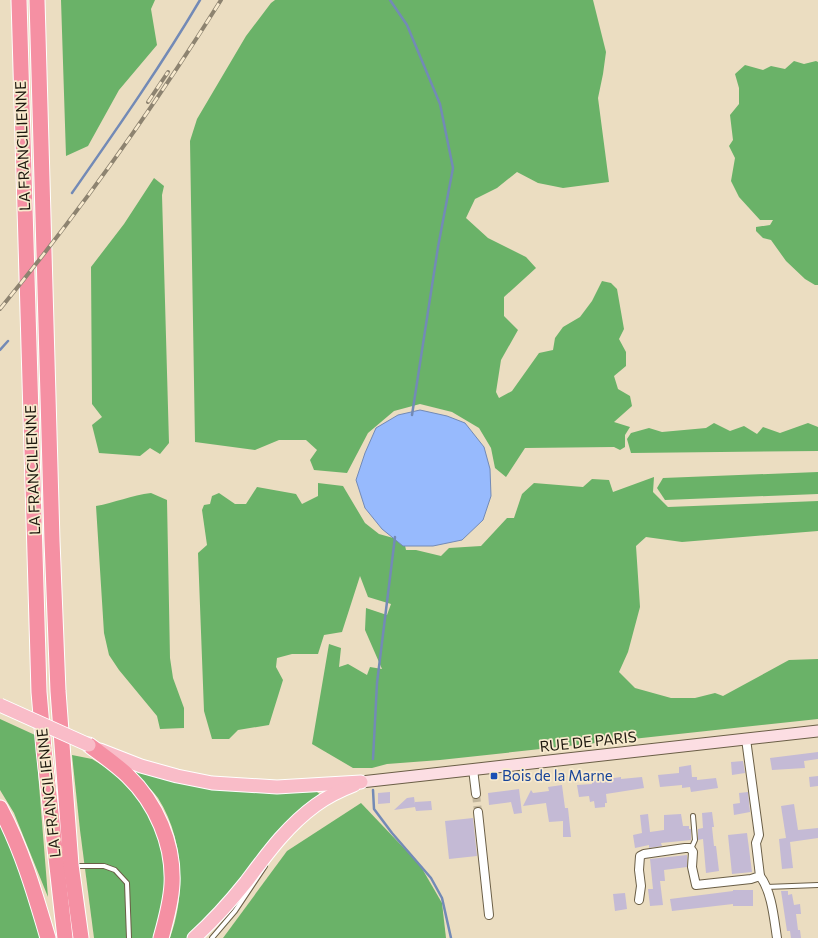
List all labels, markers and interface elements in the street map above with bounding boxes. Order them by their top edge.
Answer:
street label: LA FRANCILIENNE [11,81,33,211]
street label: LA FRANCILIENNE [21,405,43,535]
street label: RUE DE PARIS [539,727,637,755]
street label: LA FRANCILIENNE [32,728,64,859]
place label: Bois de la Marne [502,766,613,784]
marker: Bois de la Marne [489,771,499,781]

